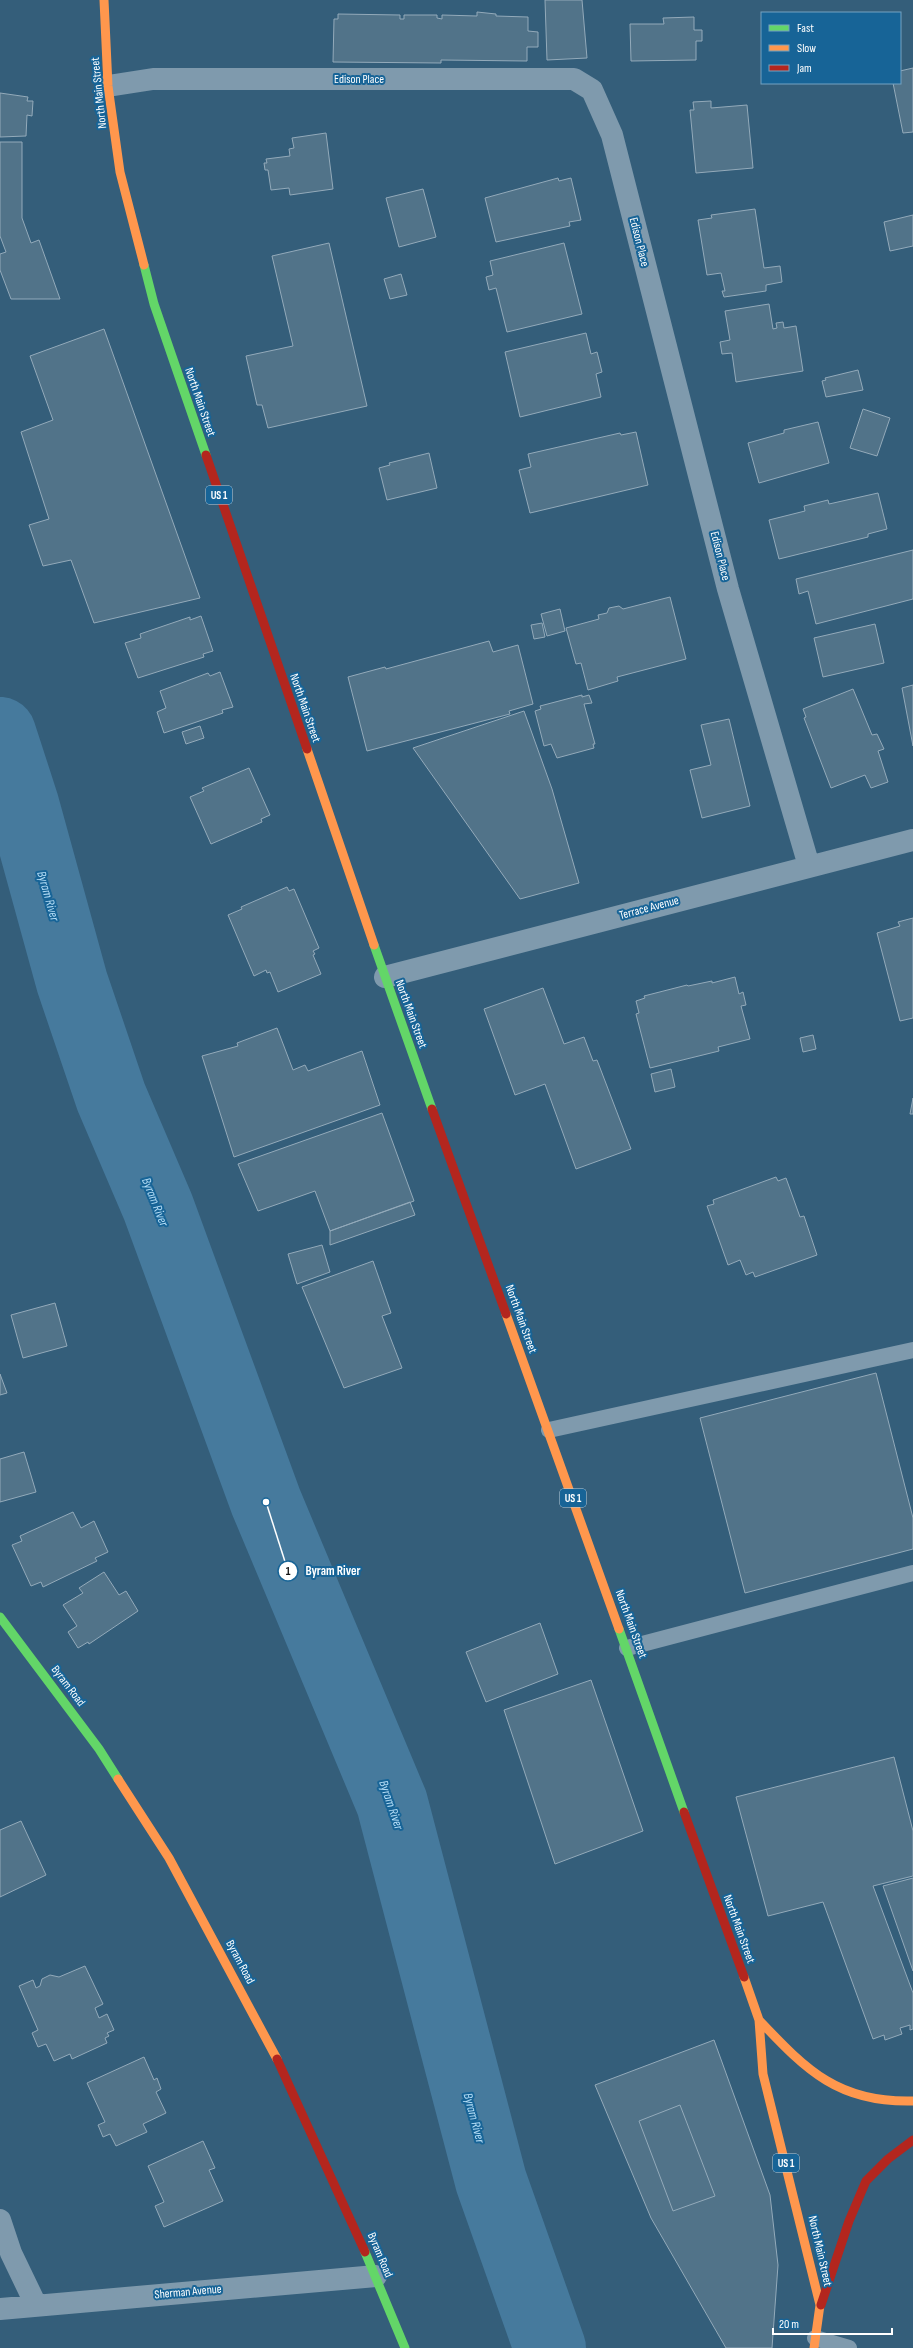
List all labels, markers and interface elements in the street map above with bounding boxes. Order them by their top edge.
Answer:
legend [761,12,901,84]
text: Fast [797,21,814,36]
text: Slow [797,41,816,56]
street label: North Main Street [88,56,110,129]
text: Jam [796,61,812,76]
street label: Edison Place [334,72,384,87]
street label: Edison Place [626,216,652,268]
street label: North Main Street [181,366,219,439]
road number: US 1 [206,486,232,504]
street label: Edison Place [707,530,733,582]
street label: North Main Street [286,672,324,745]
water label: Byram River [33,869,63,924]
street label: Terrace Avenue [618,893,681,923]
street label: North Main Street [392,978,430,1051]
water label: Byram River [138,1175,173,1230]
street label: North Main Street [502,1283,540,1356]
road number: US 1 [560,1489,586,1507]
callout: Byram River [278,1558,369,1583]
text: Byram River [305,1563,361,1579]
text: 1 [286,1564,291,1579]
street label: North Main Street [612,1588,650,1661]
street label: Byram Road [48,1663,88,1709]
water label: Byram River [375,1778,407,1833]
street label: North Main Street [720,1893,758,1966]
street label: Byram Road [222,1938,258,1986]
water label: Byram River [460,2091,489,2146]
road number: US 1 [773,2154,799,2172]
street label: North Main Street [805,2214,835,2288]
street label: Byram Road [364,2230,396,2280]
street label: Sherman Avenue [154,2282,222,2302]
scale bar [773,2310,892,2336]
text: 20 m [779,2317,799,2332]

